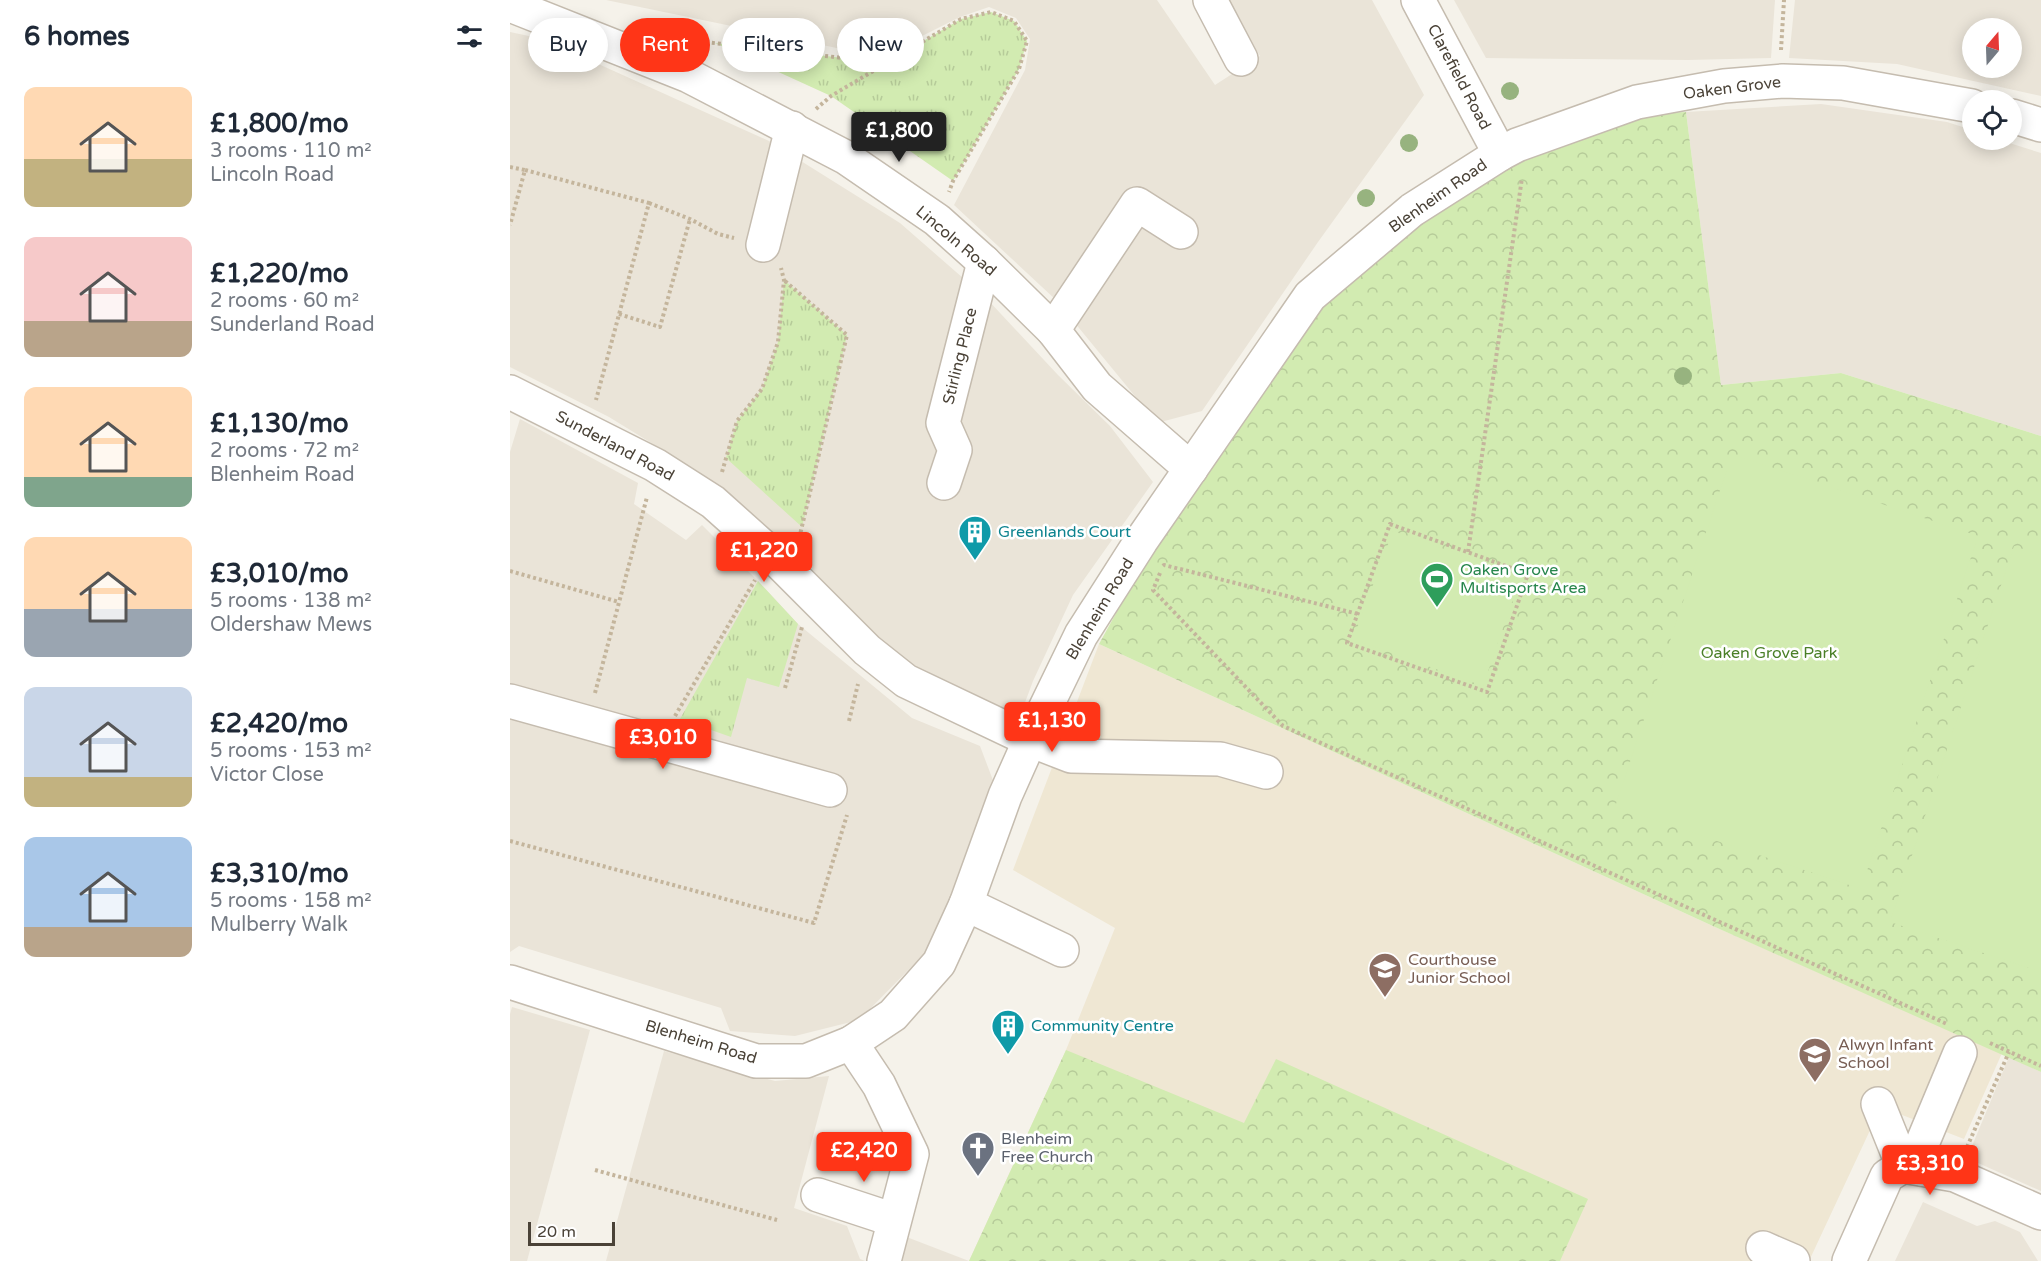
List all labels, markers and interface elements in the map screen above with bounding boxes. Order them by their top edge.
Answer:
chip: Buy [528,18,608,72]
chip: Rent [620,18,710,72]
chip: Filters [722,18,825,72]
chip: New [837,18,924,72]
north arrow [1962,18,2022,78]
map controls [1962,18,2022,150]
icon: filters [453,20,486,53]
text: 6 homes [24,21,130,52]
street label: Clarefield Road [1423,21,1495,133]
street label: Oaken Grove [1682,72,1782,104]
button: locate [1962,90,2022,150]
text: £1,800/mo [210,108,348,139]
icon: home [72,111,144,183]
pin: £1,800 [850,112,948,163]
text: £1,800 [865,119,933,143]
text: 3 rooms · 110 m² [210,139,372,163]
street label: Blenheim Road [1385,155,1491,237]
text: Lincoln Road [210,163,334,187]
street label: Lincoln Road [912,201,1000,281]
text: £1,220/mo [210,258,349,289]
icon: home [72,261,144,333]
text: 2 rooms · 60 m² [210,289,359,313]
street label: Stirling Place [938,306,982,406]
text: Sunderland Road [210,313,375,337]
street label: Sunderland Road [552,406,678,486]
text: £1,130/mo [210,408,349,439]
icon: home [72,411,144,483]
text: 2 rooms · 72 m² [210,439,359,463]
text: Blenheim Road [210,463,355,487]
building icon: Greenlands Court [957,514,993,561]
place label: Greenlands Court [998,522,1131,542]
pin: £1,220 [715,532,813,583]
text: £1,220 [730,539,798,563]
street label: Blenheim Road [1062,554,1138,664]
text: £3,010/mo [210,558,349,589]
place label: Oaken Grove Multisports Area [1460,560,1586,598]
icon: home [72,561,144,633]
sports icon: Oaken Grove Multisports Area [1419,561,1455,608]
text: 5 rooms · 138 m² [210,589,372,613]
text: Oldershaw Mews [210,613,372,637]
park label: Oaken Grove Park [1701,643,1838,663]
pin: £1,130 [1003,702,1101,753]
text: £2,420/mo [210,708,348,739]
text: £1,130 [1018,709,1086,733]
icon: home [72,711,144,783]
pin: £3,010 [614,719,712,770]
text: £3,010 [629,726,697,750]
text: 5 rooms · 153 m² [210,739,372,763]
text: Victor Close [210,763,324,787]
text: £3,310/mo [210,858,349,889]
icon: home [72,861,144,933]
text: 5 rooms · 158 m² [210,889,372,913]
text: Mulberry Walk [210,913,348,937]
place label: Courthouse Junior School [1408,950,1511,988]
school or university icon: Courthouse Junior School [1367,951,1403,998]
building icon: Community Centre [990,1008,1026,1055]
street label: Blenheim Road [643,1016,759,1068]
place label: Community Centre [1031,1016,1174,1036]
place label: Alwyn Infant School [1838,1035,1933,1073]
school or university icon: Alwyn Infant School [1797,1036,1833,1083]
place label: Blenheim Free Church [1001,1129,1093,1167]
church icon: Blenheim Free Church [960,1130,996,1177]
pin: £2,420 [815,1132,913,1183]
text: £2,420 [830,1139,898,1163]
pin: £3,310 [1881,1145,1979,1196]
text: £3,310 [1896,1152,1964,1176]
scale bar [528,1219,615,1246]
text: 20 m [537,1222,576,1242]

